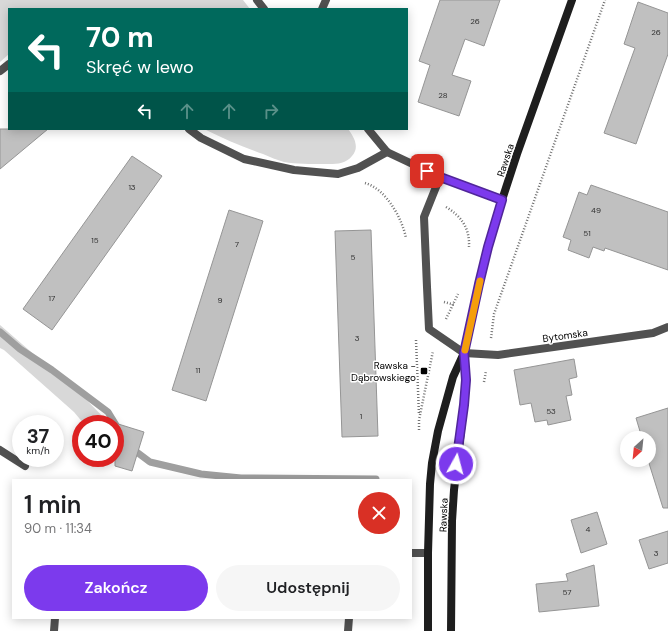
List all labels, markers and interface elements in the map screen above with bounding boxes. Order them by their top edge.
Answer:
house number: 26 [470,16,480,26]
text: 70 m [86,19,154,56]
icon: left [20,24,72,76]
house number: 26 [651,27,661,37]
text: Skręć w lewo [86,55,194,79]
house number: 28 [438,90,448,100]
icon: left [134,100,156,122]
icon: ahead [176,100,198,122]
icon: ahead [218,100,240,122]
icon: right [260,100,282,122]
street label: Rawska [494,142,517,178]
pin [410,154,444,188]
icon: arrive [416,160,438,182]
house number: 13 [128,182,136,192]
house number: 49 [591,205,601,215]
house number: 51 [583,228,591,238]
house number: 15 [91,235,99,245]
house number: 7 [235,239,239,249]
house number: 5 [351,252,356,262]
house number: 17 [49,293,55,303]
house number: 9 [217,295,223,305]
street label: Bytomska [542,326,589,345]
house number: 3 [355,333,360,343]
place label: Rawska - Dąbrowskiego [351,359,416,384]
house number: 11 [196,365,201,375]
marker: Rawska - Dąbrowskiego [419,366,429,376]
house number: 53 [546,406,556,416]
house number: 1 [360,411,362,421]
speed limit sign: 40 [72,415,124,467]
text: 37 [27,423,49,449]
north arrow [620,431,656,467]
map controls [620,431,656,467]
position arrow [435,443,477,485]
text: km/h [26,444,50,457]
text: 1 min [24,489,81,520]
button: close [358,492,400,534]
street label: Rawska [436,498,451,532]
text: 90 m · 11:34 [24,520,92,537]
house number: 4 [586,524,591,534]
house number: 3 [654,548,659,558]
button: Zakończ [24,565,208,611]
button: Udostępnij [216,565,400,611]
house number: 57 [562,587,572,597]

